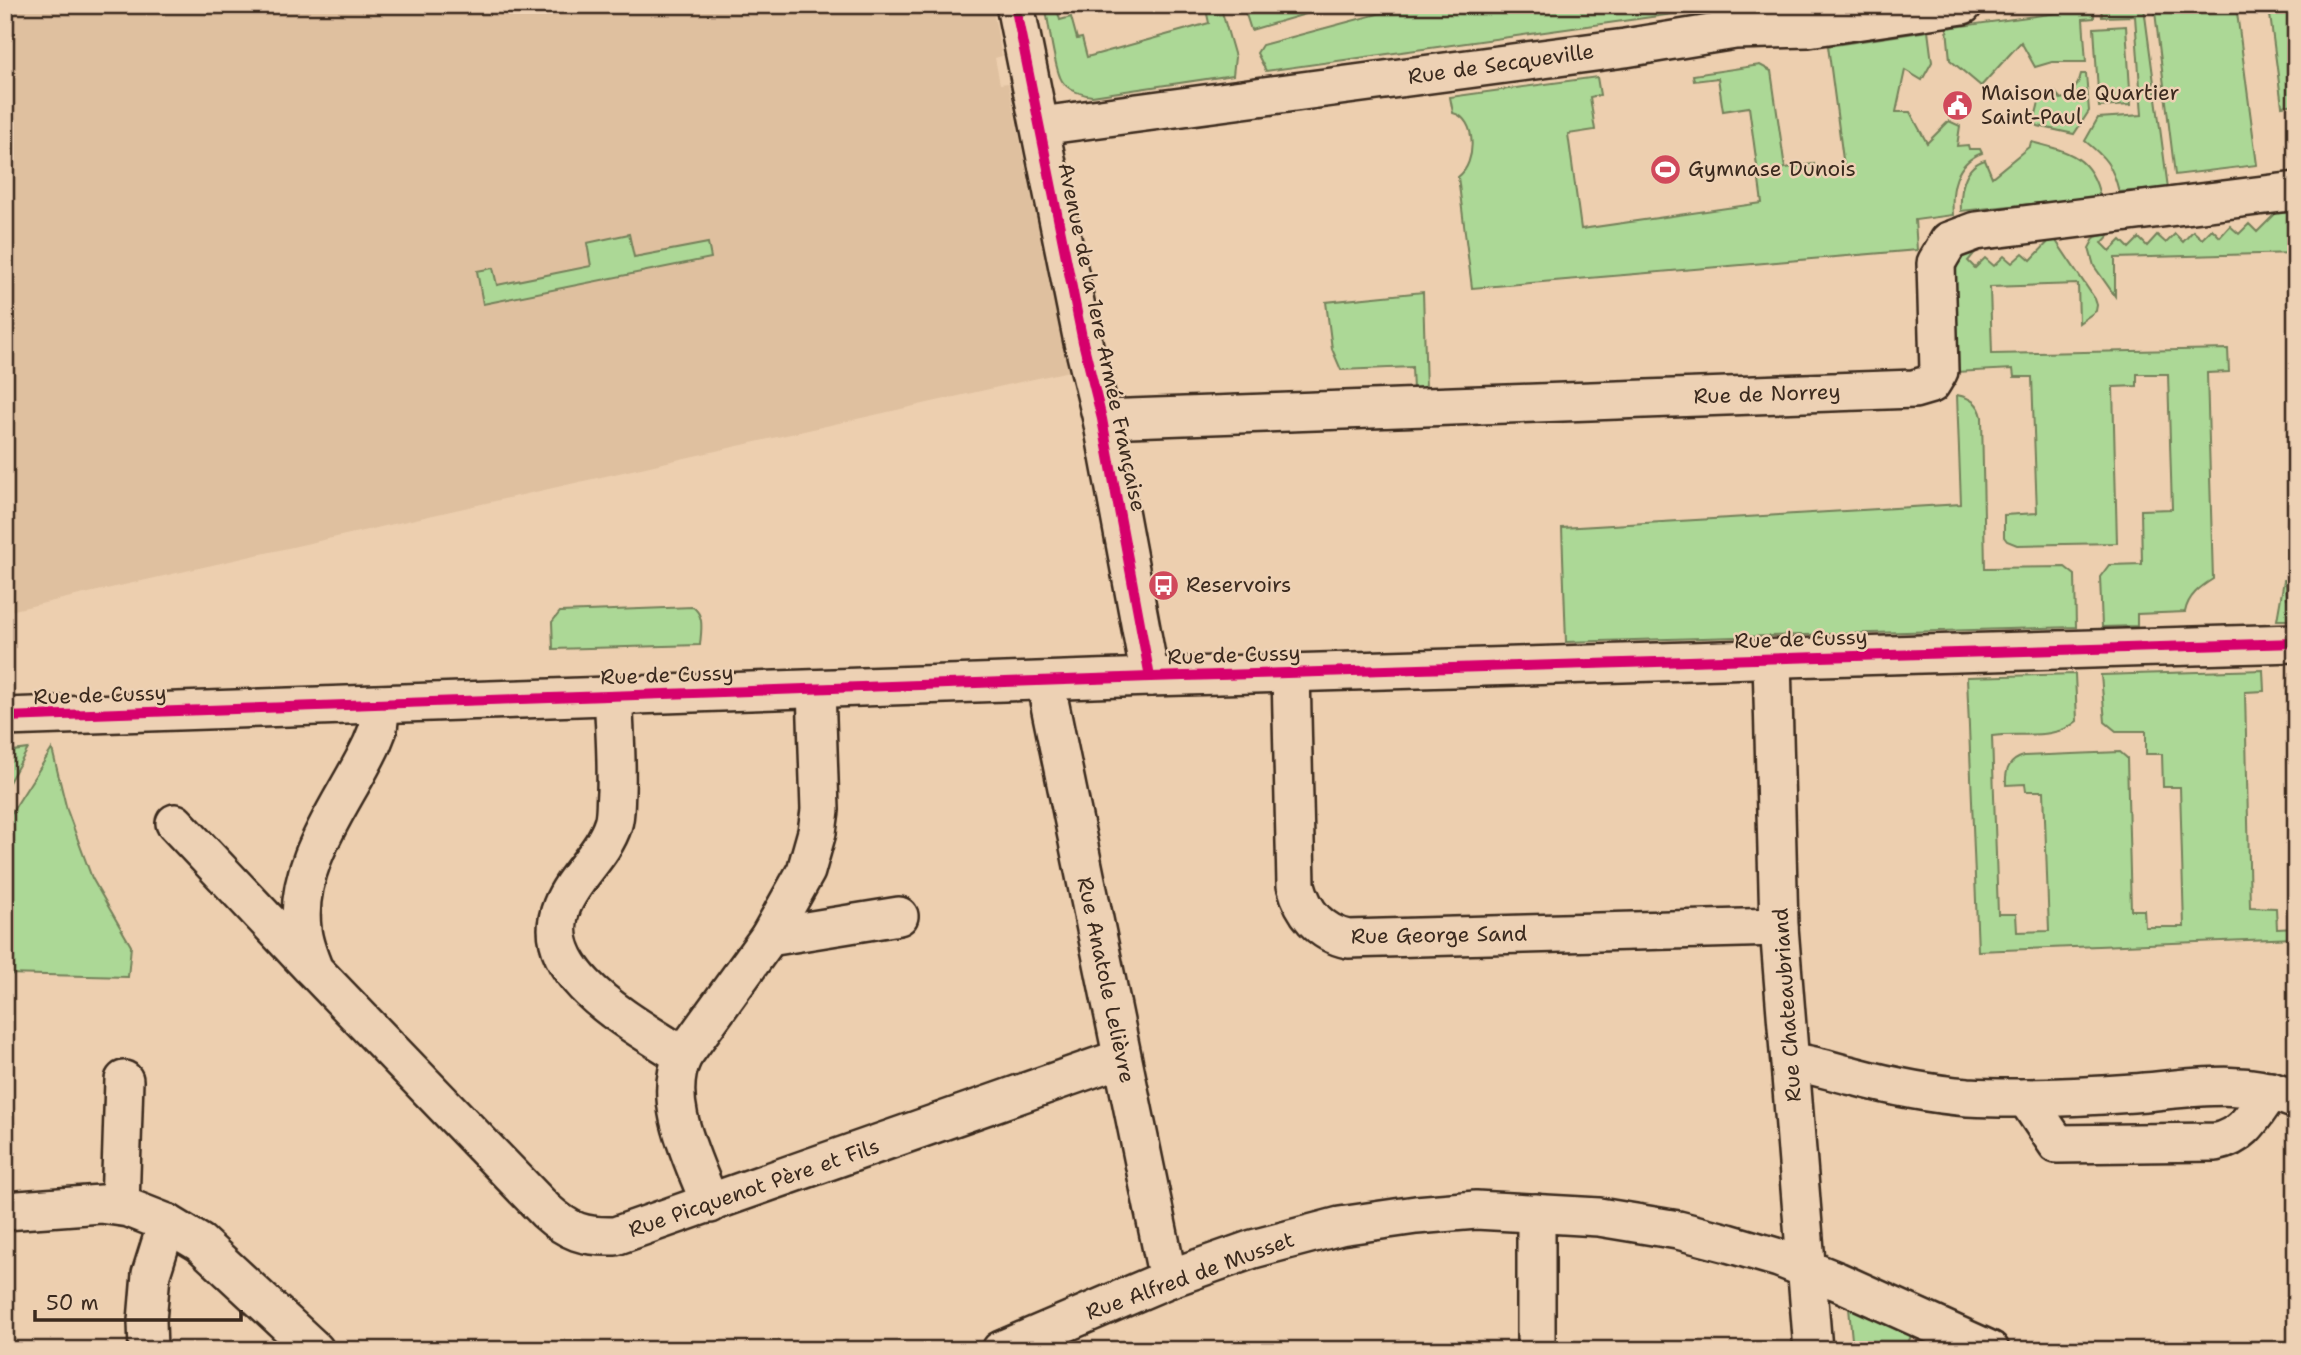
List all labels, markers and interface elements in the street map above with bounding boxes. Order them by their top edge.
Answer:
street label: Rue de Secqueville [1406,37,1596,91]
place label: Maison de Quartier Saint-Paul [1981,79,2179,131]
public building icon: Maison de Quartier Saint-Paul [1941,88,1975,122]
sports icon: Gymnase Dunois [1648,152,1682,186]
place label: Gymnase Dunois [1688,155,1856,183]
street label: Avenue de la 1ere Armée Française [1051,160,1153,514]
street label: Rue de Norrey [1693,377,1841,411]
bus stop icon: Reservoirs [1146,568,1180,602]
place label: Reservoirs [1186,571,1292,599]
street label: Rue de Cussy [1734,623,1868,655]
street label: Rue de Cussy [1167,639,1301,671]
street label: Rue de Cussy [600,659,734,691]
street label: Rue de Cussy [33,679,167,711]
street label: Rue Anatole Lelièvre [1070,874,1142,1086]
street label: Rue Chateaubriand [1766,907,1808,1103]
street label: Rue George Sand [1351,919,1527,951]
street label: Rue Picquenot Père et Fils [625,1132,883,1244]
street label: Rue Alfred de Musset [1082,1225,1298,1327]
scale bar [35,1278,242,1322]
text: 50 m [46,1289,99,1317]

